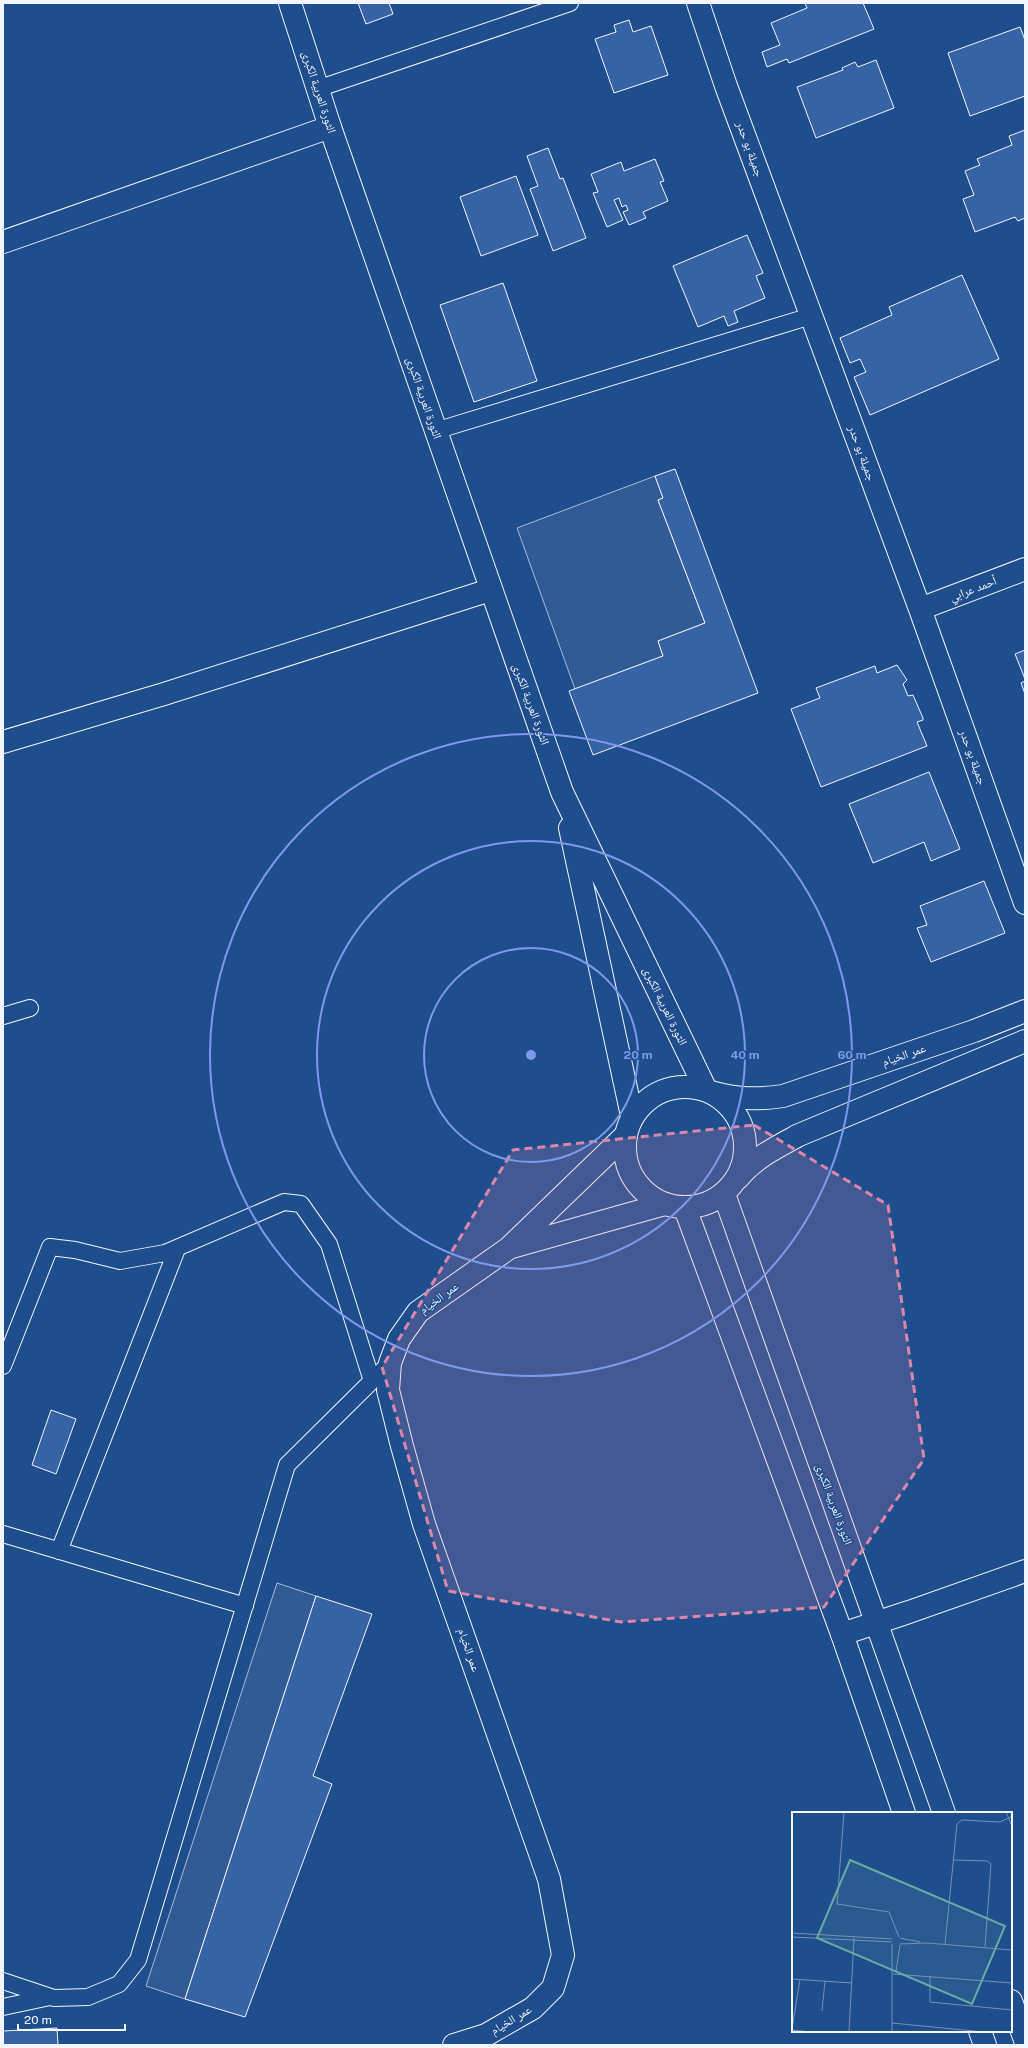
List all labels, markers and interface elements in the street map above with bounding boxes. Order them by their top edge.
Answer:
street label: الثورة العربية الكبرى [299,49,339,135]
street label: جميلة بو حدر [733,118,767,179]
street label: الثورة العربية الكبرى [403,355,445,441]
street label: جميلة بو حدر [845,422,879,483]
street label: أحمد عرابي [947,574,1000,607]
street label: الثورة العربية الكبرى [509,661,552,747]
street label: جميلة بو حدر [956,726,990,787]
street label: الثورة العربية الكبرى [640,964,690,1048]
street label: عمر الخيام [880,1041,928,1070]
centre of rings [524,1048,538,1062]
text: 20 m [624,1048,653,1062]
text: 40 m [730,1048,760,1062]
text: 60 m [837,1048,867,1062]
street label: عمر الخيام [417,1279,462,1318]
street label: الثورة العربية الكبرى [812,1461,855,1547]
street label: عمر الخيام [454,1626,483,1674]
inset map [792,1812,1012,2032]
street label: عمر الخيام [488,2002,535,2039]
scale bar [18,2006,125,2032]
text: 20 m [24,2013,52,2027]

